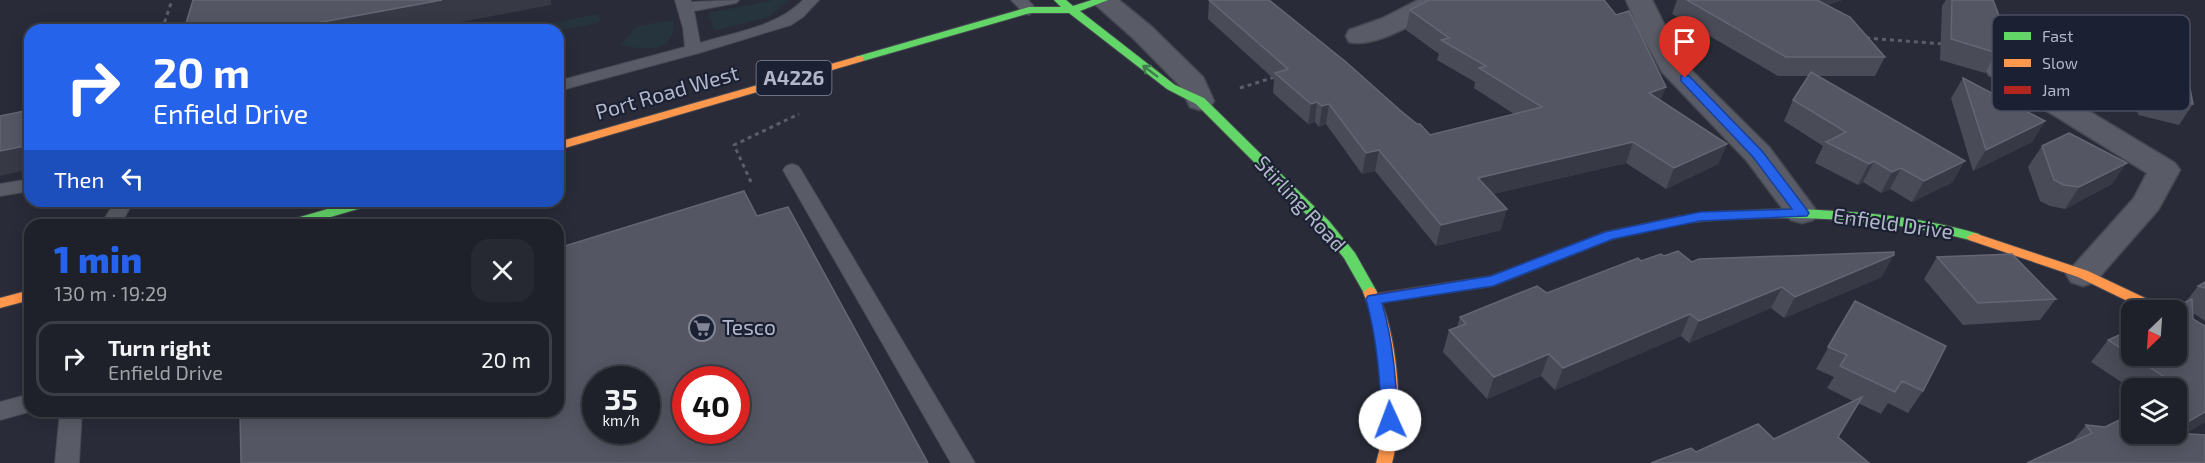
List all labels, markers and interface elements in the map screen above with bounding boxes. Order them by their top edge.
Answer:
legend [1992,15,2190,111]
pin [1659,16,1710,78]
icon: arrive [1668,25,1701,58]
text: Fast [2042,26,2073,45]
text: 20 m [153,46,250,96]
icon: right [54,48,132,126]
text: Slow [2042,53,2078,72]
street label: Port Road West [592,59,741,124]
road number: A4226 [756,61,832,95]
one-way arrow [1143,65,1159,78]
text: Jam [2042,80,2070,99]
text: Enfield Drive [153,97,308,129]
street label: Stirling Road [1250,150,1352,256]
icon: left [116,162,149,195]
text: Then [54,166,104,192]
street label: Enfield Drive [1832,202,1955,243]
text: 1 min [54,237,142,280]
button: close [471,239,534,302]
text: 130 m · 19:29 [54,281,168,305]
north arrow [2121,300,2187,366]
map controls [2121,300,2187,444]
supermarket icon: Tesco [687,313,717,343]
place label: Tesco [722,314,776,339]
text: Turn right [108,334,210,360]
icon: right [57,342,90,375]
text: 20 m [481,346,531,372]
text: Enfield Drive [108,360,223,384]
speed limit sign: 40 [672,366,750,444]
button: layers [2121,378,2187,444]
text: 35 [604,380,638,416]
position arrow [1358,388,1422,452]
text: km/h [602,411,640,429]

